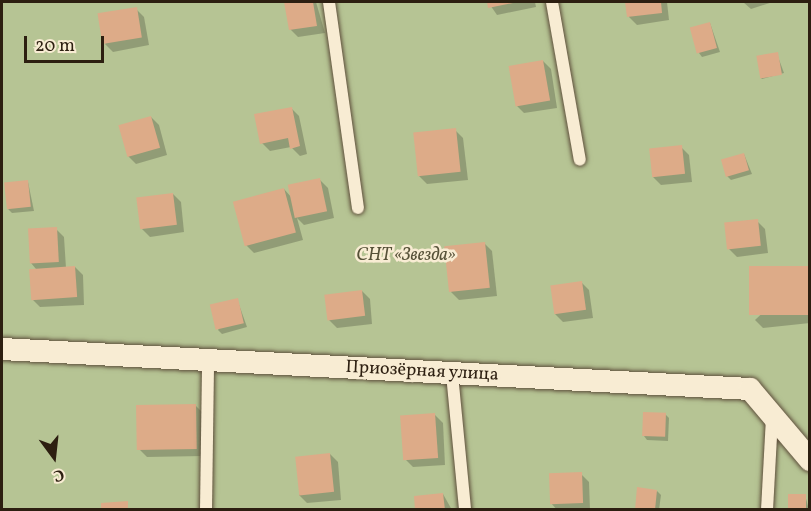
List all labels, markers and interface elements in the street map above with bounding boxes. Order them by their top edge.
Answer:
scale bar [27,24,106,62]
text: 20 m [35,34,75,59]
park label: СНТ «Звезда» [356,245,456,267]
street label: Приозёрная улица [345,357,499,387]
north arrow [24,427,84,487]
text: С [51,462,66,486]

